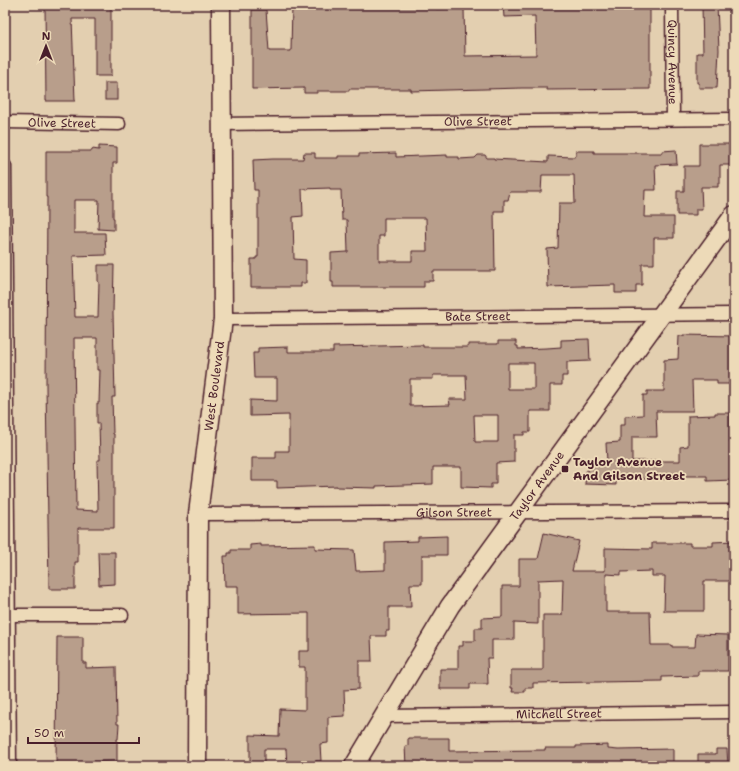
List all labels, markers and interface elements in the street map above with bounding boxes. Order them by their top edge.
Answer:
street label: Quincy Avenue [664,19,681,105]
north arrow [26,26,66,66]
text: N [42,29,51,44]
street label: Olive Street [444,113,512,130]
street label: Olive Street [28,114,96,132]
street label: Bate Street [445,308,511,325]
street label: West Boulevard [201,340,228,432]
street label: Taylor Avenue [506,448,568,524]
place label: Taylor Avenue And Gilson Street [573,454,685,484]
marker: Taylor Avenue And Gilson Street [560,464,570,474]
street label: Gilson Street [416,504,492,521]
street label: Mitchell Street [516,706,602,722]
scale bar [28,719,139,745]
text: 50 m [34,725,64,741]

